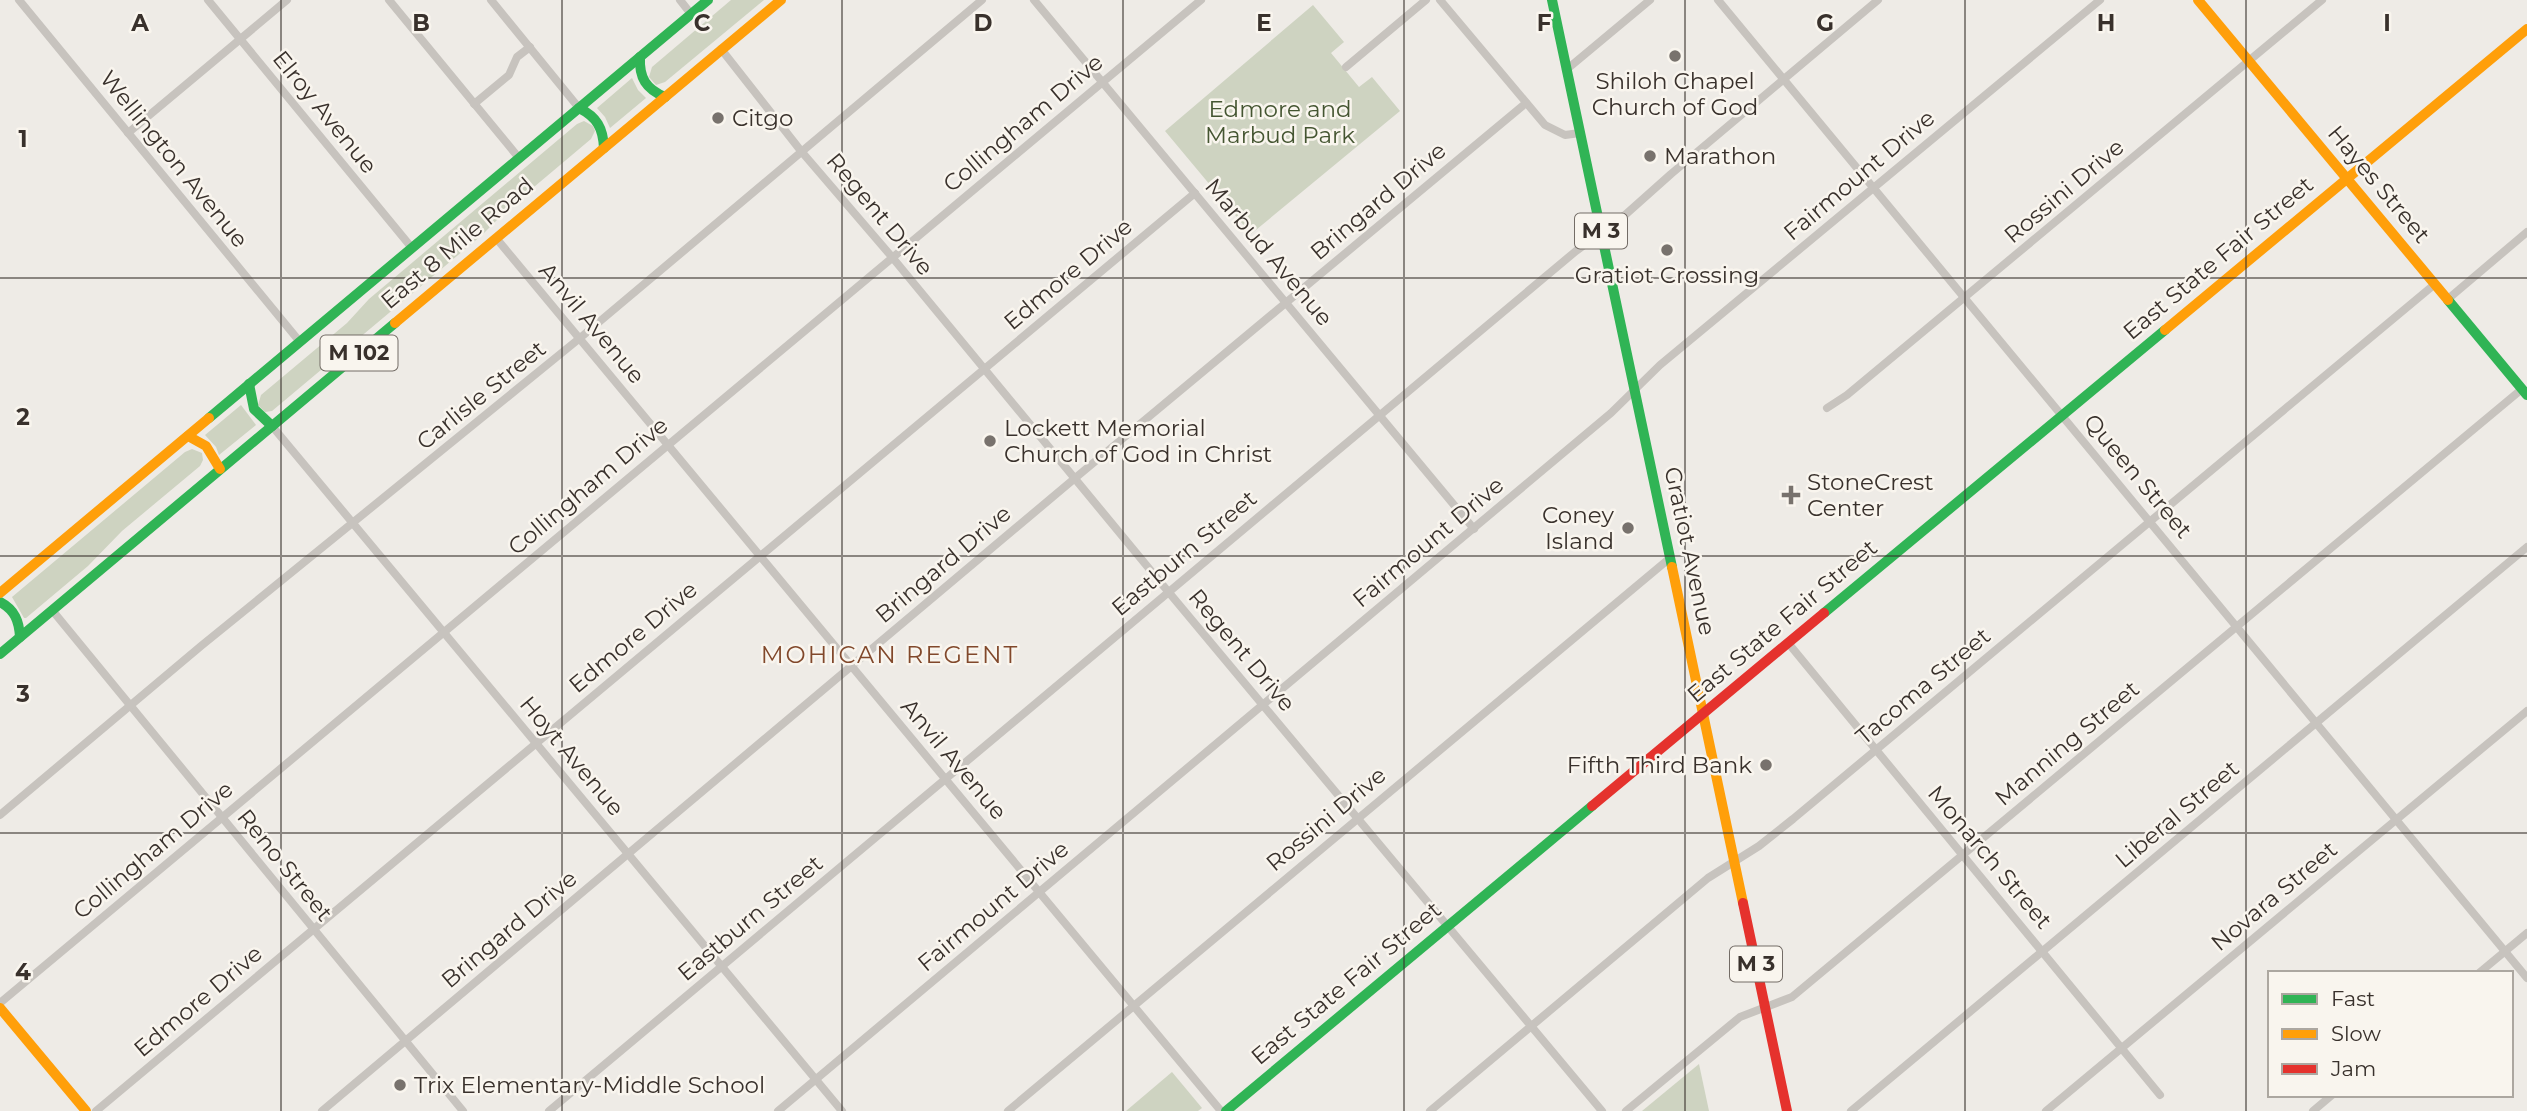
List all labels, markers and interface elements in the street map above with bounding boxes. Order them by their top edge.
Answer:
text: A [130,9,149,37]
text: B [412,9,430,37]
text: C [694,9,711,37]
text: D [974,9,993,37]
text: E [1256,9,1272,37]
text: F [1537,9,1552,37]
text: G [1816,9,1834,37]
text: H [2097,9,2115,37]
text: I [2383,9,2391,37]
street label: Elroy Avenue [267,45,383,179]
street label: Collingham Drive [937,48,1109,198]
marker: Shiloh Chapel Church of God [1667,48,1683,64]
street label: Wellington Avenue [94,65,254,253]
place label: Shiloh Chapel Church of God [1592,67,1758,121]
park label: Edmore and Marbud Park [1205,95,1355,149]
place label: Citgo [732,104,793,132]
street label: Fairmount Drive [1778,104,1940,246]
marker: Citgo [710,110,726,126]
street label: Hayes Street [2322,120,2436,248]
text: 1 [18,125,28,153]
street label: Rossini Drive [1998,133,2130,249]
street label: Bringard Drive [1305,136,1451,266]
place label: Marathon [1664,142,1776,170]
street label: Regent Drive [821,147,939,281]
marker: Marathon [1642,148,1658,164]
street label: East State Fair Street [2117,170,2319,346]
street label: East 8 Mile Road [375,171,539,315]
street label: Marbud Avenue [1199,173,1339,331]
street label: Edmore Drive [998,212,1138,336]
road number: M 3 [1575,214,1627,248]
marker: Gratiot Crossing [1659,242,1675,258]
street label: Anvil Avenue [533,257,651,389]
place label: Gratiot Crossing [1575,261,1759,289]
street label: Carlisle Street [411,334,551,456]
road number: M 102 [320,336,398,370]
text: 2 [16,403,30,431]
street label: Queen Street [2078,408,2198,544]
street label: Collingham Drive [502,411,674,561]
place label: Lockett Memorial Church of God in Christ [1004,414,1272,468]
marker: Lockett Memorial Church of God in Christ [982,433,998,449]
street label: Gratiot Avenue [1658,464,1722,638]
place label: StoneCrest Center [1807,468,1934,522]
street label: Fairmount Drive [1347,471,1509,613]
street label: Eastburn Street [1106,484,1262,622]
marker: StoneCrest Center [1781,485,1801,505]
street label: Bringard Drive [870,499,1016,629]
place label: Coney Island [1542,501,1615,555]
marker: Coney Island [1620,520,1636,536]
street label: East State Fair Street [1681,533,1883,709]
street label: Edmore Drive [563,575,703,699]
street label: Regent Drive [1183,583,1301,717]
street label: Tacoma Street [1850,622,1996,750]
district label: MOHICAN REGENT [761,640,1019,669]
street label: Manning Street [1989,675,2145,811]
text: 3 [15,680,30,708]
street label: Hoyt Avenue [514,690,630,822]
street label: Anvil Avenue [895,693,1013,825]
place label: Fifth Third Bank [1567,751,1752,779]
street label: Liberal Street [2109,754,2245,874]
marker: Fifth Third Bank [1758,757,1774,773]
street label: Rossini Drive [1260,761,1392,877]
street label: Collingham Drive [67,775,239,925]
street label: Monarch Street [1922,780,2058,934]
street label: Reno Street [231,803,339,927]
street label: Fairmount Drive [912,835,1074,977]
street label: Novara Street [2205,835,2343,957]
street label: Eastburn Street [672,849,828,987]
street label: Bringard Drive [436,864,582,994]
street label: East State Fair Street [1245,895,1447,1071]
street label: Edmore Drive [128,939,268,1063]
road number: M 3 [1730,946,1782,982]
text: 4 [15,958,31,986]
legend [2268,971,2513,1097]
text: Fast [2331,986,2375,1011]
text: Slow [2331,1021,2381,1046]
text: Jam [2330,1056,2376,1081]
place label: Trix Elementary-Middle School [414,1071,765,1099]
marker: Trix Elementary-Middle School [392,1077,408,1093]

